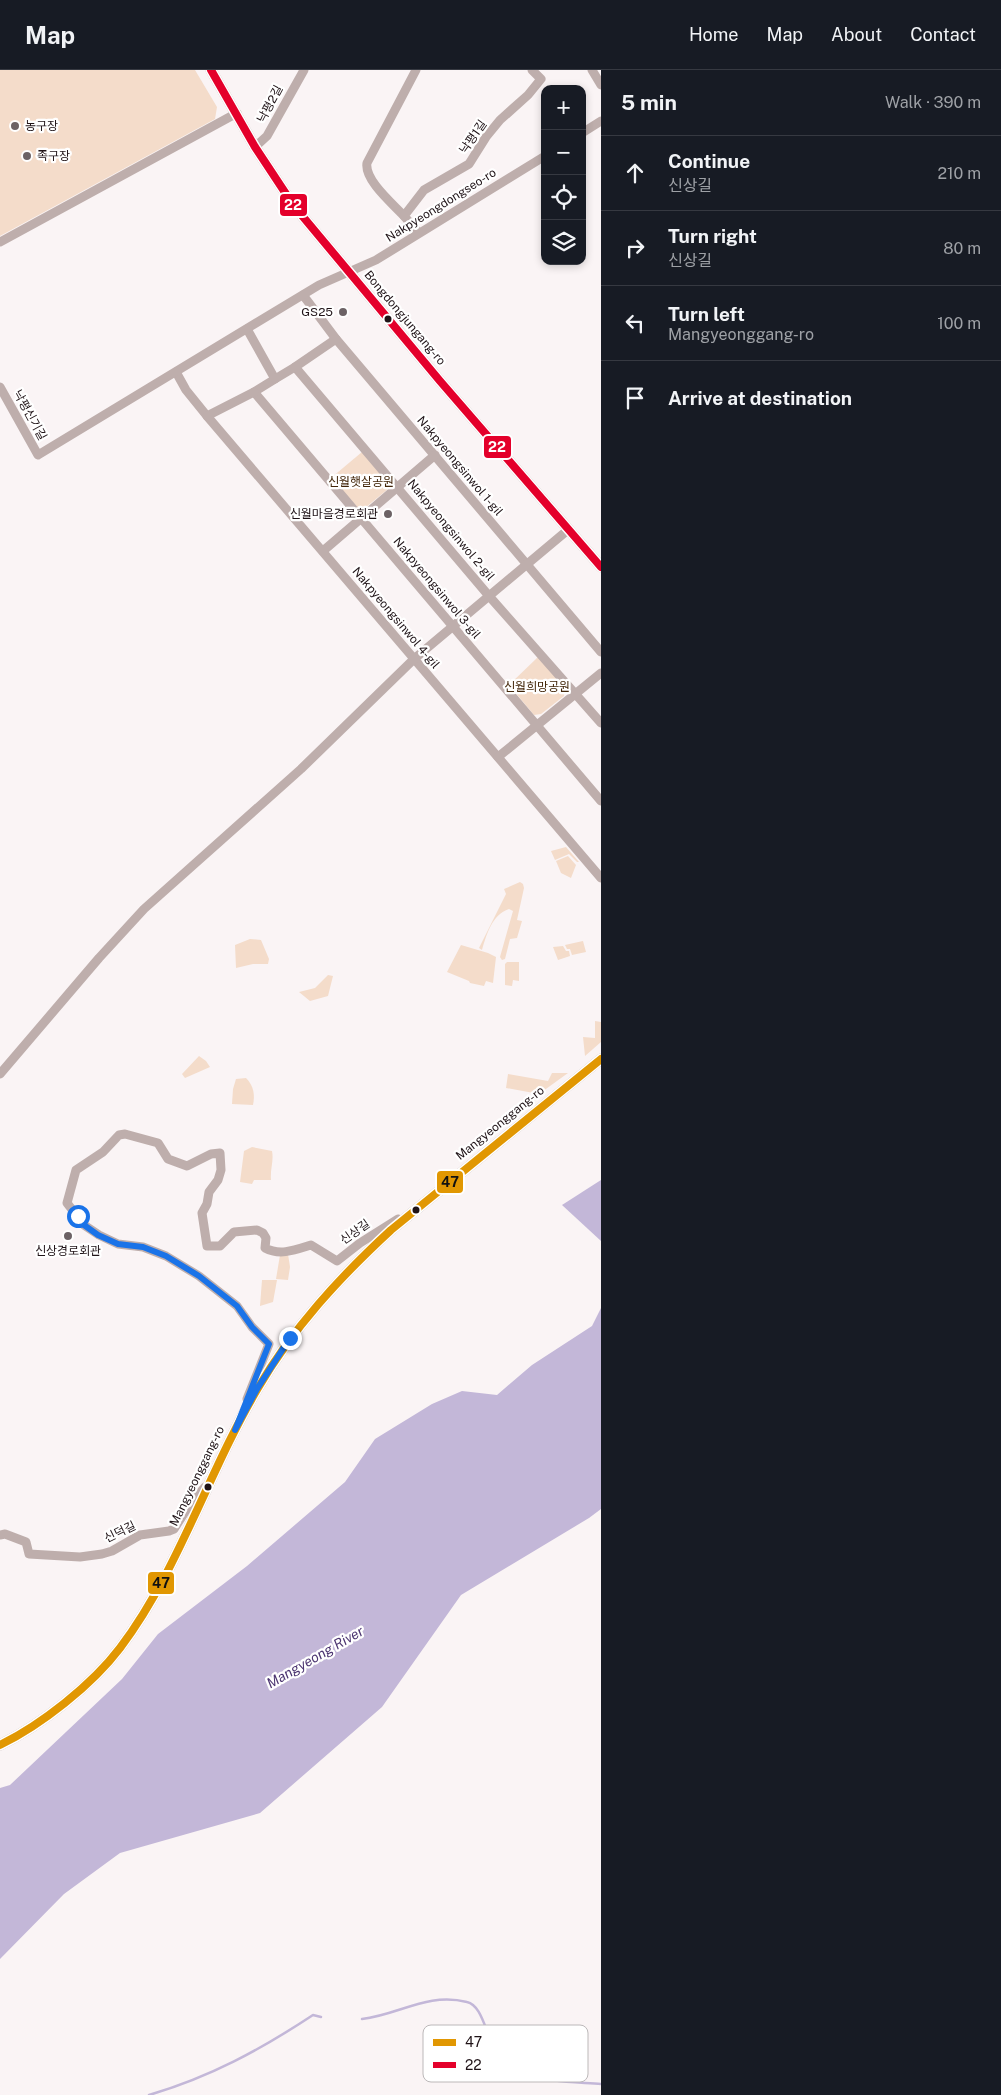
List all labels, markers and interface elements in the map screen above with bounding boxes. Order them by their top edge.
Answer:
text: Map [25,21,75,49]
text: Home [689,24,739,45]
text: Map [767,24,803,45]
text: About [831,24,882,45]
text: Contact [910,24,976,45]
street label: 낙평2길 [254,83,286,125]
map controls [541,85,586,265]
button: + [541,85,586,130]
text: 5 min [621,90,677,115]
text: Walk · 390 m [885,93,981,112]
street label: 낙평1길 [456,117,490,157]
place label: 농구장 [25,119,58,133]
marker: 농구장 [9,120,21,132]
button: − [541,130,586,175]
place label: 족구장 [37,149,70,163]
marker: 족구장 [21,150,33,162]
text: Continue [668,150,750,172]
icon: ahead [621,159,649,187]
text: 210 m [937,164,981,183]
street label: Nakpyeongdongseo-ro [383,165,499,245]
button: locate [541,175,586,220]
text: 신상길 [668,176,712,195]
line badge: 22 [279,193,308,217]
text: 22 [284,197,302,213]
button: layers [541,220,586,265]
text: Turn right [668,225,757,247]
icon: right [621,234,649,262]
text: 80 m [943,239,981,258]
text: 신상길 [668,251,712,270]
street label: Bongdongjungang-ro [362,268,449,368]
text: Turn left [668,303,745,325]
place label: GS25 [301,305,333,319]
marker: GS25 [337,306,349,318]
icon: left [621,309,649,337]
unlabelled marker [383,314,393,324]
text: 100 m [937,314,981,333]
text: Mangyeonggang-ro [668,325,814,344]
icon: arrive [621,384,649,412]
street label: 낙평신기길 [10,387,50,443]
text: Arrive at destination [668,387,852,409]
street label: Nakpyeongsinwol 1-gil [414,413,506,519]
line badge: 22 [483,435,512,459]
text: 22 [488,439,506,455]
park label: 신월햇살공원 [328,475,394,489]
street label: Nakpyeongsinwol 2-gil [405,477,498,584]
place label: 신월마을경로회관 [290,507,378,521]
marker: 신월마을경로회관 [382,508,394,520]
street label: Nakpyeongsinwol 3-gil [390,534,484,642]
street label: Nakpyeongsinwol 4-gil [349,564,443,672]
park label: 신월희망공원 [504,680,570,694]
street label: Mangyeonggang-ro [453,1083,547,1163]
line badge: 47 [436,1170,464,1194]
text: 47 [441,1174,459,1190]
route start [67,1205,90,1228]
unlabelled marker [411,1205,421,1215]
street label: 신상길 [337,1217,373,1247]
marker: 신상경로회관 [62,1230,74,1242]
place label: 신상경로회관 [35,1244,101,1258]
route end [279,1327,302,1350]
street label: Mangyeonggang-ro [167,1424,227,1528]
unlabelled marker [203,1482,213,1492]
street label: 신덕길 [102,1518,138,1546]
line badge: 47 [147,1571,175,1595]
text: 47 [152,1575,170,1591]
water label: Mangyeong River [264,1622,367,1691]
legend [423,2025,588,2082]
text: 47 [465,2034,482,2050]
text: 22 [465,2057,482,2073]

